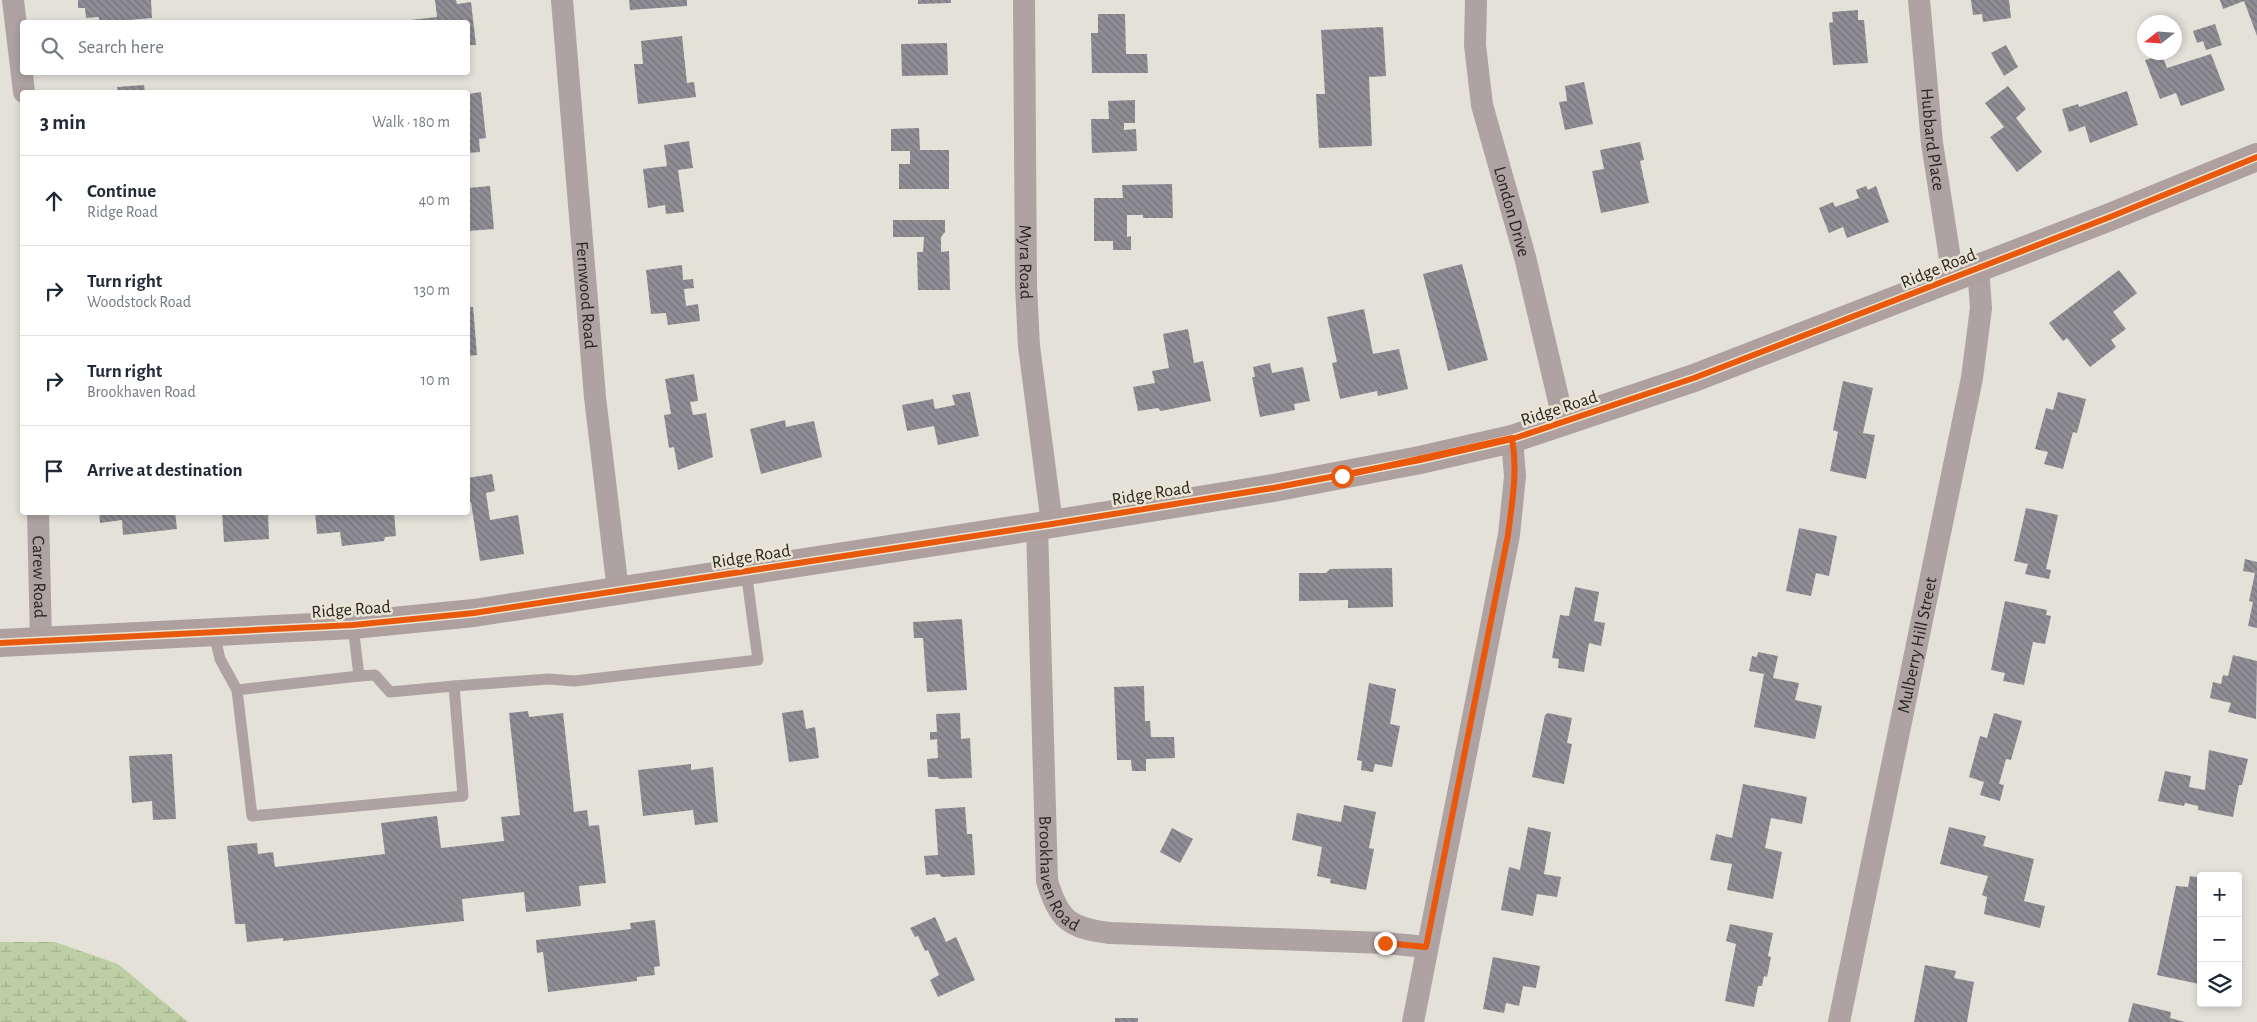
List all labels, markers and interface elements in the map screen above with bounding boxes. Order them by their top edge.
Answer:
north arrow [2137,15,2182,60]
search box [20,20,470,75]
icon: search [38,34,66,62]
text: Search here [78,38,164,57]
street label: Hubbard Place [1917,87,1947,192]
text: 3 min [40,112,86,133]
text: Walk · 180 m [372,114,450,130]
street label: London Drive [1490,164,1532,259]
text: Continue [87,182,156,201]
icon: ahead [40,187,68,215]
text: 40 m [418,192,450,208]
text: Ridge Road [87,204,158,220]
street label: Myra Road [1016,225,1035,300]
street label: Fernwood Road [572,241,599,350]
street label: Ridge Road [1898,246,1979,292]
text: Turn right [87,272,162,291]
icon: right [40,277,68,305]
text: 130 m [414,282,450,298]
text: Woodstock Road [87,294,191,310]
text: Turn right [87,362,162,381]
icon: right [40,367,68,395]
text: 10 m [421,372,450,388]
text: Brookhaven Road [87,384,196,400]
street label: Ridge Road [1519,388,1600,430]
icon: arrive [40,457,68,485]
text: Arrive at destination [87,461,243,480]
route start [1331,465,1354,488]
street label: Ridge Road [1110,479,1192,509]
street label: Carew Road [29,536,48,618]
street label: Ridge Road [710,542,792,572]
street label: Mulberry Hill Street [1895,575,1941,715]
street label: Ridge Road [311,598,391,622]
street label: Brookhaven Road [1035,815,1082,935]
map controls [2197,872,2242,1007]
button: + [2197,872,2242,917]
button: − [2197,917,2242,962]
route end [1374,932,1397,955]
button: layers [2197,962,2242,1007]

